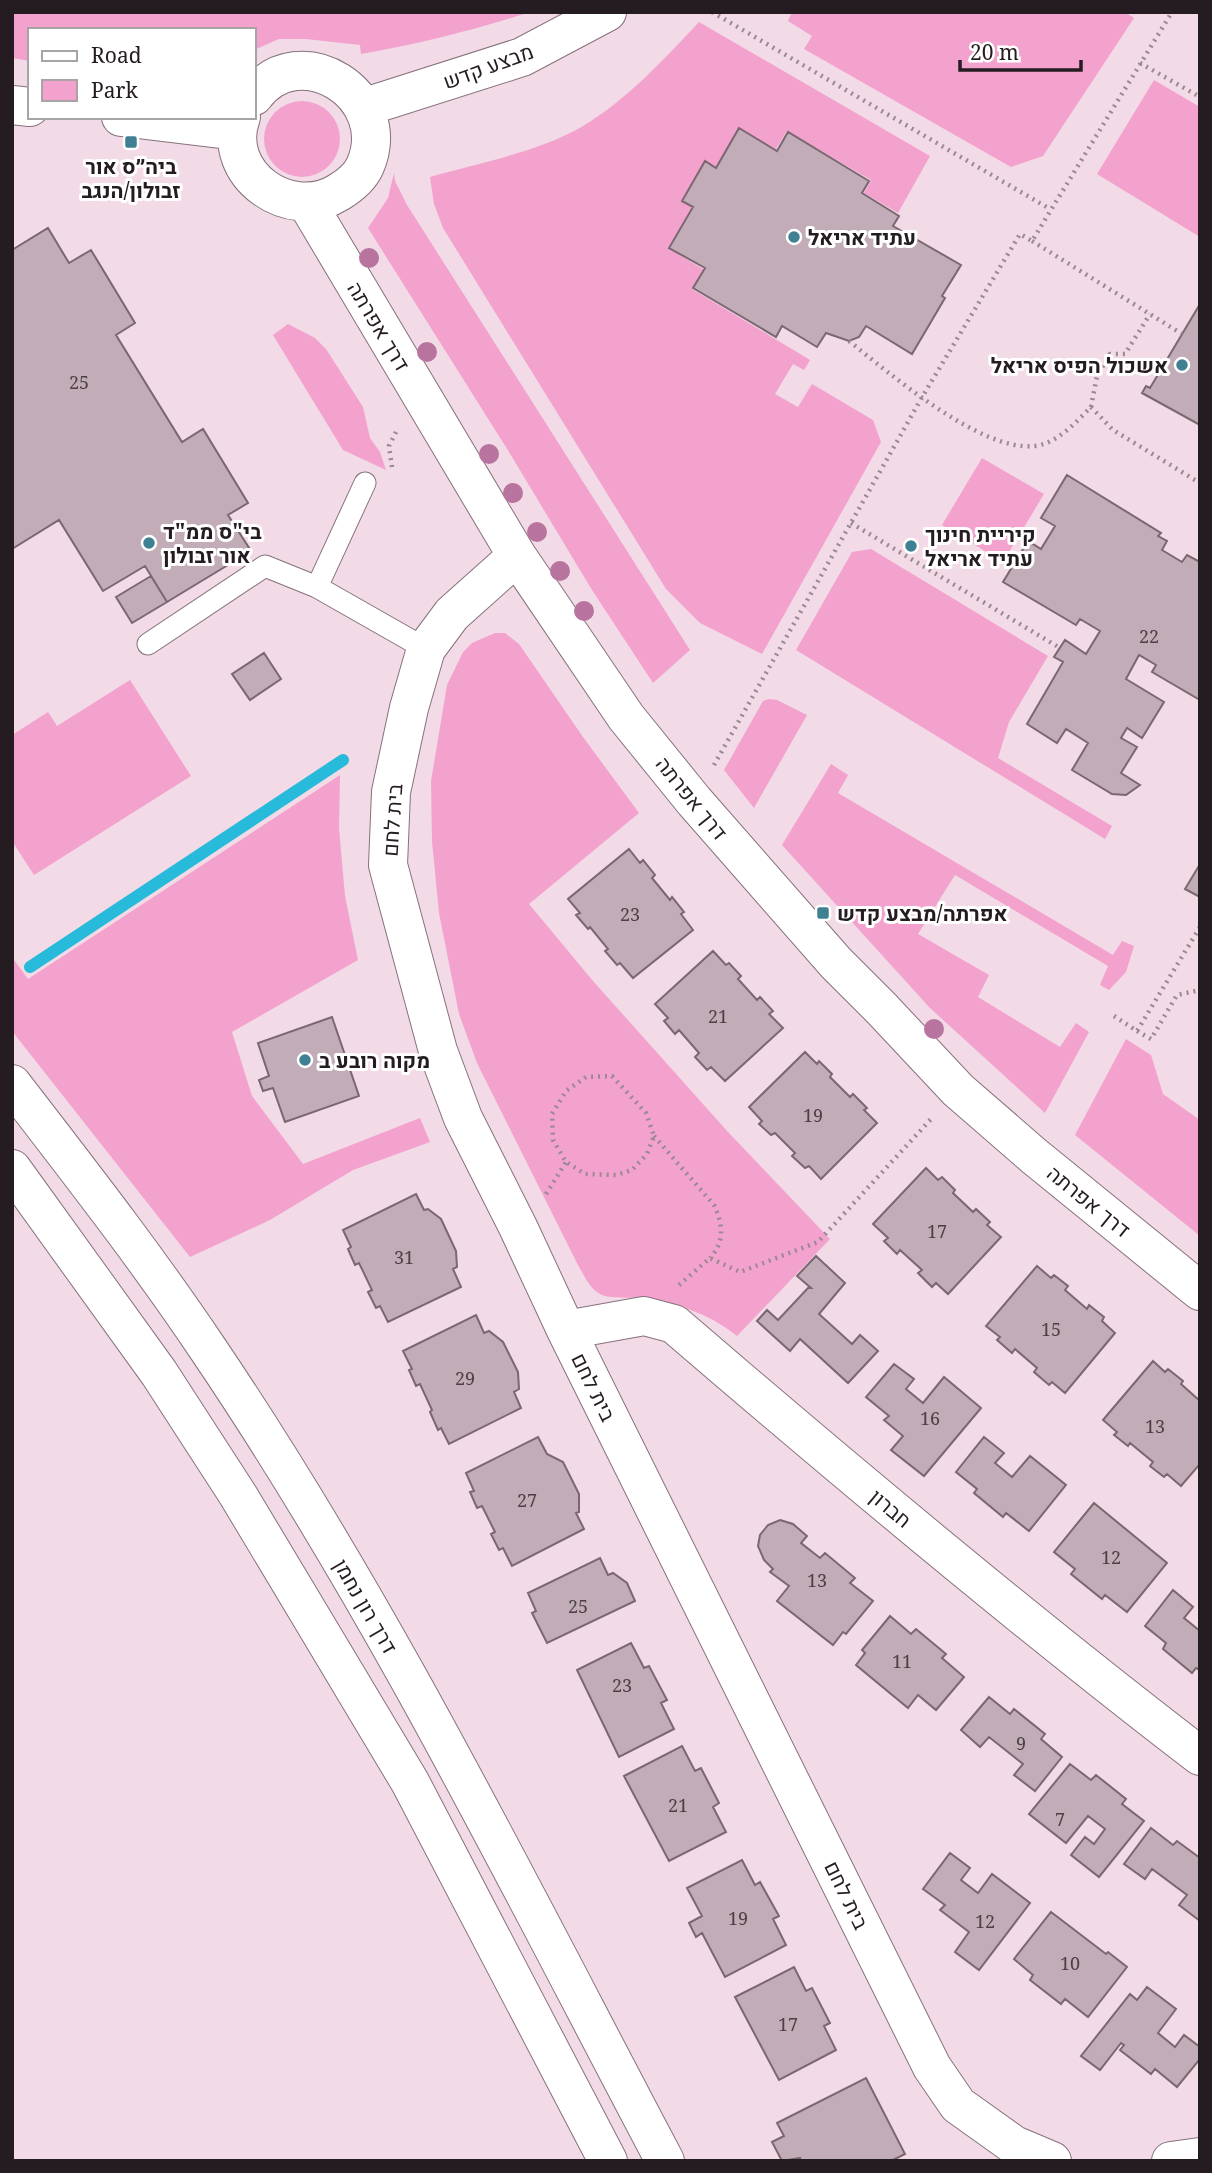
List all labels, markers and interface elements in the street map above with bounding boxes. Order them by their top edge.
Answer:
legend [28,28,256,119]
scale bar [960,28,1081,72]
street label: מבצע קדש [439,37,537,95]
text: 20 m [970,38,1019,66]
text: Road [91,41,142,69]
text: Park [91,76,138,104]
marker: ביה״ס אור זבולון/הנגב [123,134,139,150]
place label: ביה״ס אור זבולון/הנגב [82,152,180,204]
place label: עתיד אריאל [808,223,916,251]
marker: עתיד אריאל [786,229,802,245]
street label: דרך אפרתה [341,276,417,376]
place label: אשכול הפיס אריאל [991,351,1168,379]
marker: אשכול הפיס אריאל [1174,357,1190,373]
house number: 25 [69,370,89,394]
place label: בי"ס ממ"ד אור זבולון [163,517,262,569]
place label: קיריית חינוך עתיד אריאל [925,520,1036,572]
marker: בי"ס ממ"ד אור זבולון [141,535,157,551]
marker: קיריית חינוך עתיד אריאל [903,538,919,554]
house number: 22 [1139,624,1159,648]
street label: דרך אפרתה [650,751,734,846]
street label: בית לחם [375,783,409,857]
place label: אפרתה/מבצע קדש [837,899,1008,927]
house number: 23 [620,902,640,926]
marker: אפרתה/מבצע קדש [815,905,831,921]
house number: 21 [708,1004,728,1028]
place label: מקוה רובע ב [319,1046,430,1074]
marker: מקוה רובע ב [297,1052,313,1068]
house number: 19 [803,1103,823,1127]
street label: דרך אפרתה [1042,1159,1137,1243]
house number: 17 [927,1219,947,1243]
house number: 31 [394,1245,414,1269]
house number: 15 [1041,1317,1061,1341]
street label: בית לחם [565,1348,623,1426]
house number: 29 [455,1366,475,1390]
house number: 16 [920,1406,940,1430]
house number: 13 [1145,1414,1165,1438]
street label: חברון [864,1482,918,1534]
house number: 27 [517,1488,537,1512]
house number: 12 [1101,1545,1121,1569]
street label: דרך רון נחמן [328,1554,404,1658]
house number: 13 [807,1568,827,1592]
house number: 25 [568,1594,588,1618]
house number: 11 [892,1649,912,1673]
house number: 23 [612,1673,632,1697]
house number: 9 [1016,1731,1026,1755]
house number: 21 [668,1793,688,1817]
house number: 7 [1055,1807,1065,1831]
street label: בית לחם [818,1856,876,1934]
house number: 19 [728,1906,748,1930]
house number: 12 [975,1909,995,1933]
house number: 10 [1060,1951,1080,1975]
house number: 17 [778,2012,798,2036]

